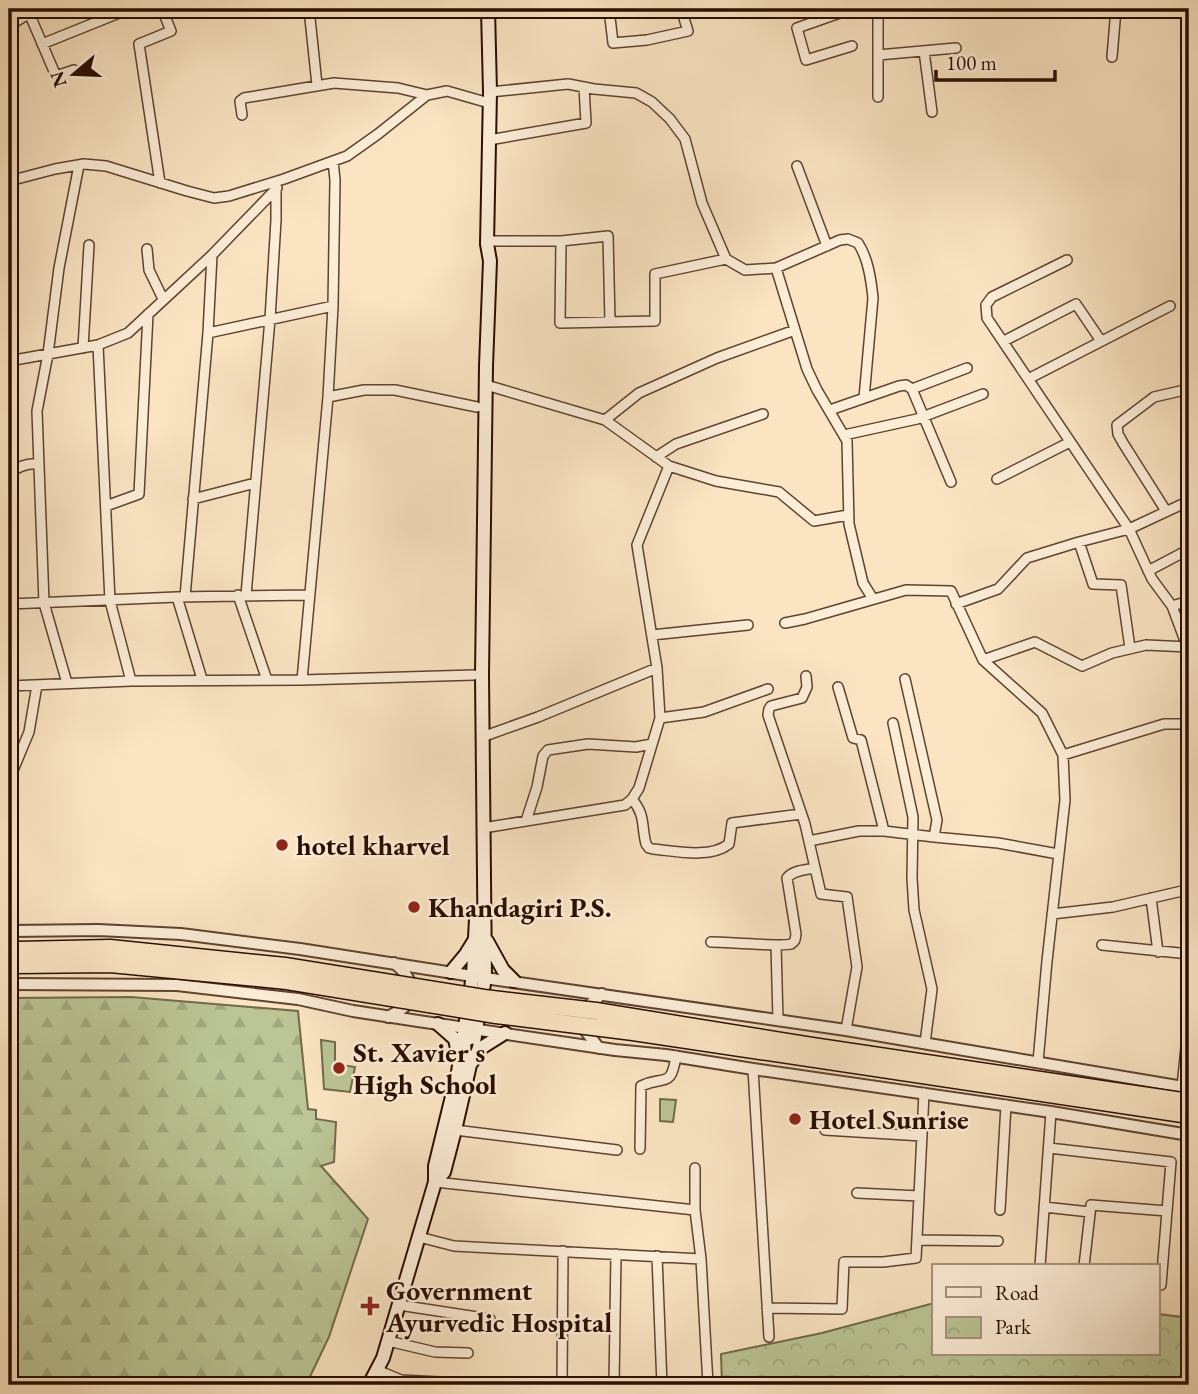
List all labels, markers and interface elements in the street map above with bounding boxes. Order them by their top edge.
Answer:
north arrow [38,38,108,108]
scale bar [936,38,1054,82]
text: 100 m [946,49,997,76]
text: N [44,67,73,91]
place label: hotel kharvel [296,827,450,863]
marker: hotel kharvel [274,837,290,853]
place label: Khandagiri P.S. [428,889,612,925]
marker: Khandagiri P.S. [406,899,422,915]
place label: St. Xavier's High School [353,1034,497,1102]
marker: St. Xavier's High School [331,1060,347,1076]
place label: Hotel Sunrise [809,1101,969,1137]
marker: Hotel Sunrise [787,1111,803,1127]
legend [932,1264,1160,1356]
place label: Government Ayurvedic Hospital [385,1272,612,1340]
text: Road [995,1279,1039,1306]
marker: Government Ayurvedic Hospital [360,1296,380,1316]
text: Park [995,1313,1032,1340]

